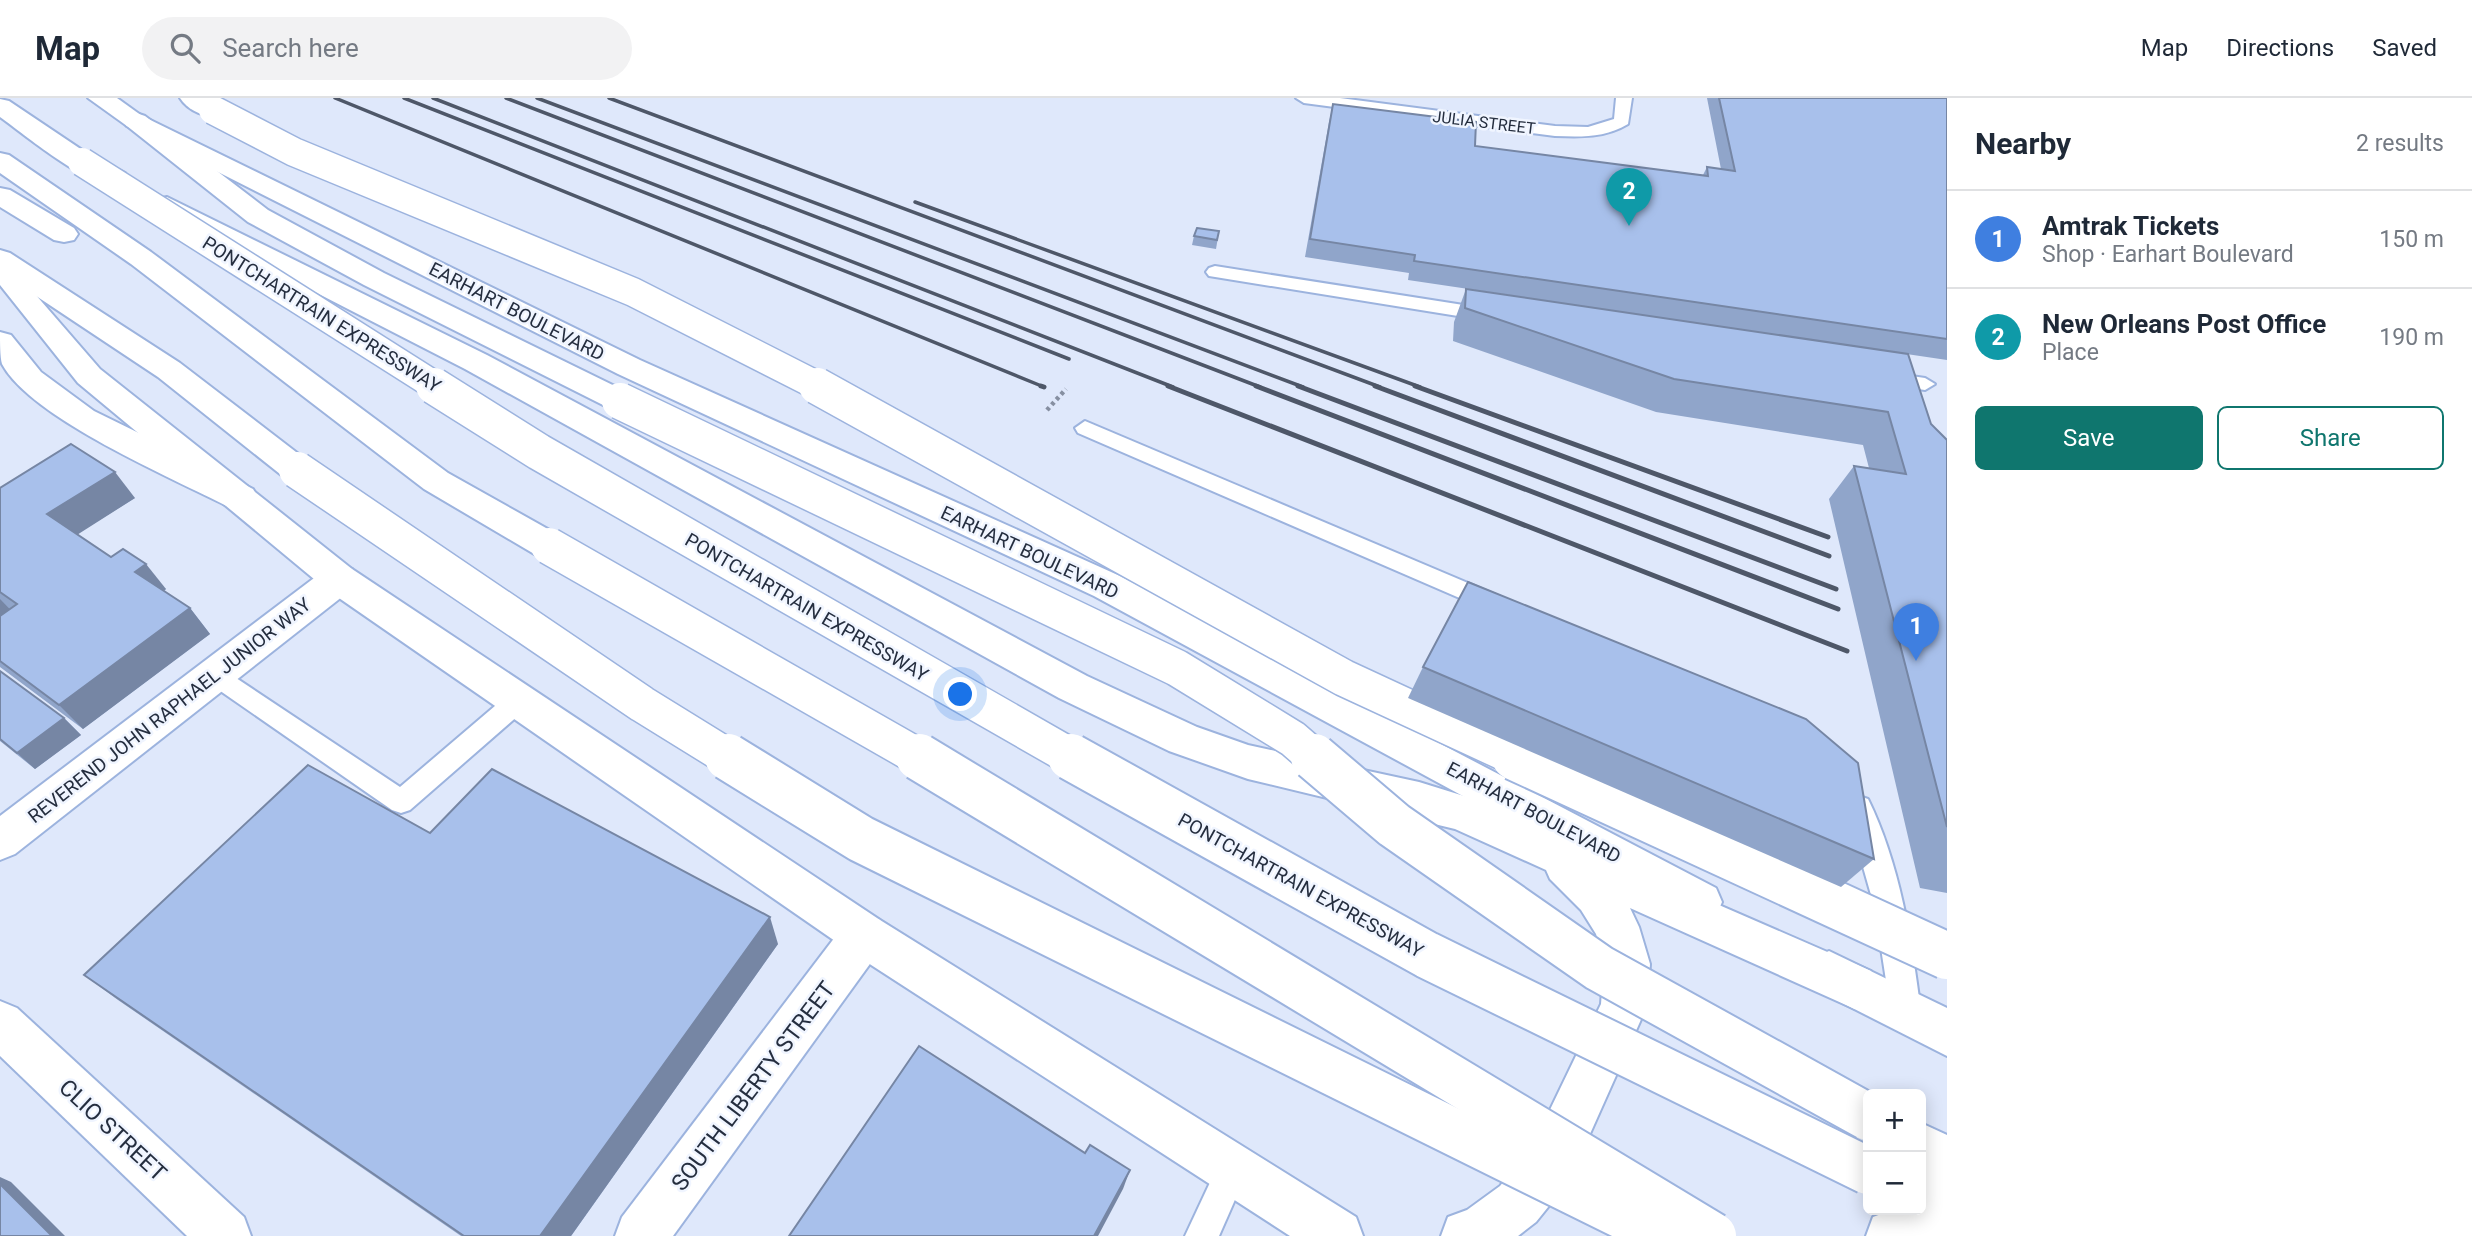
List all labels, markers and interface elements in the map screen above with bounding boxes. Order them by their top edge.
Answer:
search box [142,17,632,80]
text: Map [35,29,100,68]
icon: search [166,29,204,67]
text: Search here [222,33,359,63]
text: Map [2141,34,2188,62]
text: Directions [2226,34,2334,62]
text: Saved [2372,34,2437,62]
street label: JULIA STREET [1431,107,1537,138]
text: Nearby [1975,126,2071,161]
text: 2 results [2356,130,2444,157]
pin: 2 [1606,168,1652,226]
text: Amtrak Tickets [2042,211,2219,241]
text: 1 [1991,226,2005,253]
text: 150 m [2379,226,2444,253]
street label: PONTCHARTRAIN EXPRESSWAY [198,231,446,398]
text: Shop · Earhart Boulevard [2042,241,2294,268]
street label: EARHART BOULEVARD [425,257,608,366]
text: New Orleans Post Office [2042,309,2326,339]
text: 2 [1991,324,2005,351]
text: 190 m [2379,324,2444,351]
text: Place [2042,339,2099,366]
button: Save [1975,406,2203,470]
button: Share [2217,406,2444,470]
street label: EARHART BOULEVARD [937,501,1123,604]
street label: PONTCHARTRAIN EXPRESSWAY [681,528,933,687]
street label: REVEREND JOHN RAPHAEL JUNIOR WAY [23,592,316,828]
pin: 1 [1893,603,1939,661]
your location [943,677,977,711]
street label: EARHART BOULEVARD [1443,757,1625,868]
street label: PONTCHARTRAIN EXPRESSWAY [1174,808,1428,963]
street label: SOUTH LIBERTY STREET [666,976,841,1196]
street label: CLIO STREET [53,1074,172,1187]
map controls [1863,1089,1926,1215]
button: + [1863,1089,1926,1152]
button: − [1863,1152,1926,1215]

